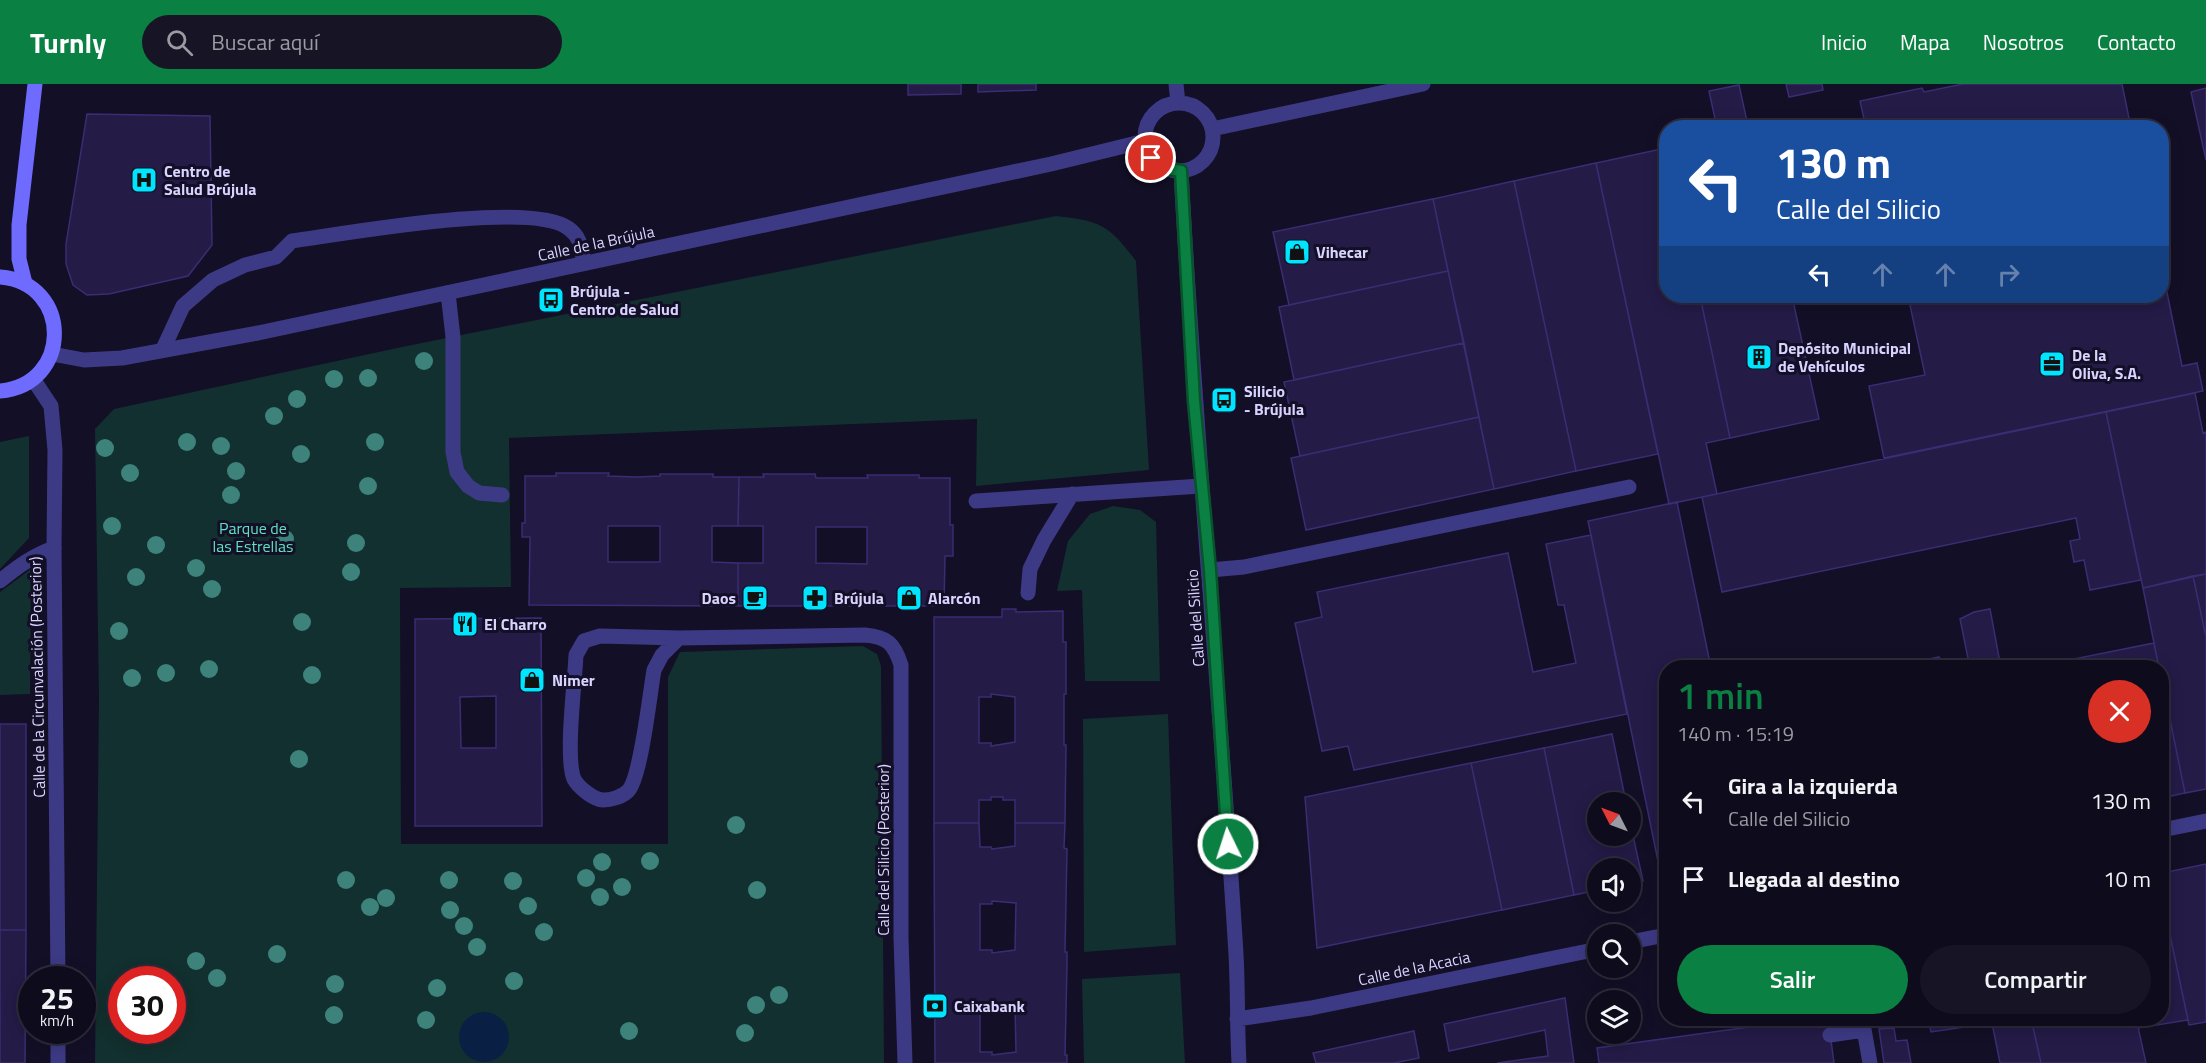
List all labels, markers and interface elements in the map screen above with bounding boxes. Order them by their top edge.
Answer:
search box [142,15,562,69]
text: Turnly [30,21,106,64]
text: Buscar aquí [211,25,319,59]
icon: search [163,26,196,59]
text: Inicio [1821,26,1867,58]
text: Mapa [1900,26,1950,58]
text: Nosotros [1983,26,2064,58]
text: Contacto [2097,26,2176,58]
text: 130 m [1776,130,1891,194]
pin [1125,132,1176,183]
icon: arrive [1134,141,1167,174]
icon: left [1677,144,1755,222]
place label: Centro de Salud Brújula [164,159,256,201]
hospital icon: Centro de Salud Brújula [129,165,159,195]
text: Calle del Silicio [1776,188,1941,229]
street label: Calle de la Brújula [535,219,657,267]
shop icon: Vihecar [1282,237,1312,267]
place label: Vihecar [1316,240,1368,264]
icon: left [1803,258,1836,291]
icon: ahead [1866,258,1899,291]
icon: ahead [1929,258,1962,291]
icon: right [1992,258,2025,291]
place label: Brújula - Centro de Salud [570,279,679,321]
bus stop icon: Brújula - Centro de Salud [536,285,566,315]
place label: Depósito Municipal de Vehículos [1778,336,1911,378]
building icon: Depósito Municipal de Vehículos [1744,342,1774,372]
place label: De la Oliva, S.A. [2072,343,2141,385]
office icon: De la Oliva, S.A. [2037,349,2067,379]
place label: Silicio - Brújula [1244,379,1304,421]
bus stop icon: Silicio - Brújula [1209,385,1239,415]
park label: Parque de las Estrellas [213,516,293,558]
street label: Calle de la Circunvalación (Posterior) [23,556,51,798]
street label: Calle del Silicio [1180,568,1210,668]
cafe icon: Daos [740,583,770,613]
pharmacy icon: Brújula [800,583,830,613]
shop icon: Alarcón [894,583,924,613]
place label: Daos [702,586,736,610]
place label: Brújula [834,586,884,610]
place label: Alarcón [928,586,981,610]
restaurant icon: El Charro [450,609,480,639]
place label: El Charro [484,612,547,636]
shop icon: Nimer [517,665,547,695]
place label: Nimer [552,668,595,692]
text: 1 min [1677,668,1764,723]
button: close [2088,680,2151,743]
text: 140 m · 15:19 [1677,718,1794,749]
street label: Calle del Silicio (Posterior) [871,764,895,936]
text: Gira a la izquierda [1728,769,1898,803]
text: 130 m [2091,784,2151,818]
icon: left [1677,785,1710,818]
north arrow [1587,792,1641,846]
map controls [1587,792,1641,1044]
text: Calle del Silicio [1728,803,1850,834]
position arrow [1196,812,1260,876]
button: sound [1587,858,1641,912]
text: Llegada al destino [1728,862,1900,896]
text: 10 m [2103,862,2151,896]
icon: arrive [1677,863,1710,896]
button: search [1587,924,1641,978]
street label: Calle de la Acacia [1356,944,1472,992]
button: Salir [1677,945,1908,1014]
button: Compartir [1920,945,2151,1014]
speed limit sign: 30 [108,966,186,1044]
text: 25 [40,975,74,1021]
button: layers [1587,990,1641,1044]
bank icon: Caixabank [920,991,950,1021]
place label: Caixabank [954,994,1025,1018]
text: km/h [40,1009,74,1032]

